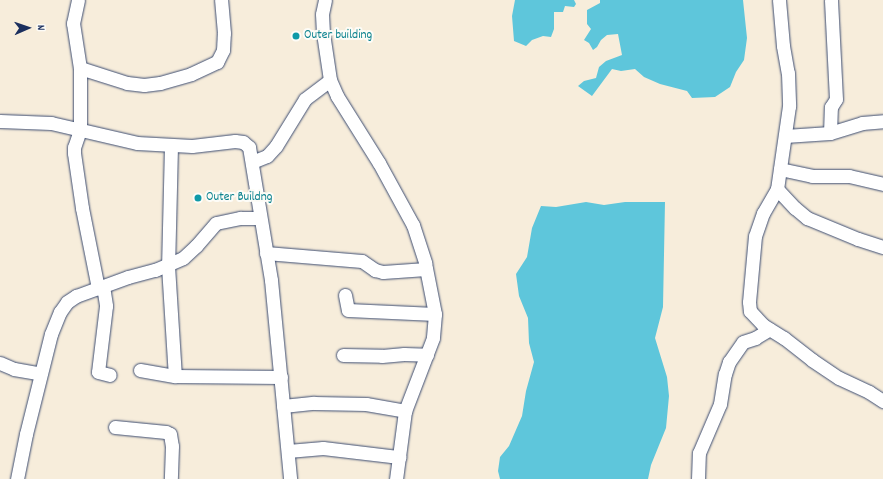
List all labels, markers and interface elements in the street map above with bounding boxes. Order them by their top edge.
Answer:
north arrow [8,8,48,48]
text: N [32,25,48,31]
place label: Outer building [304,28,372,44]
marker: Outer building [291,31,301,41]
place label: Outer Buildng [206,190,272,206]
marker: Outer Buildng [193,193,203,203]

